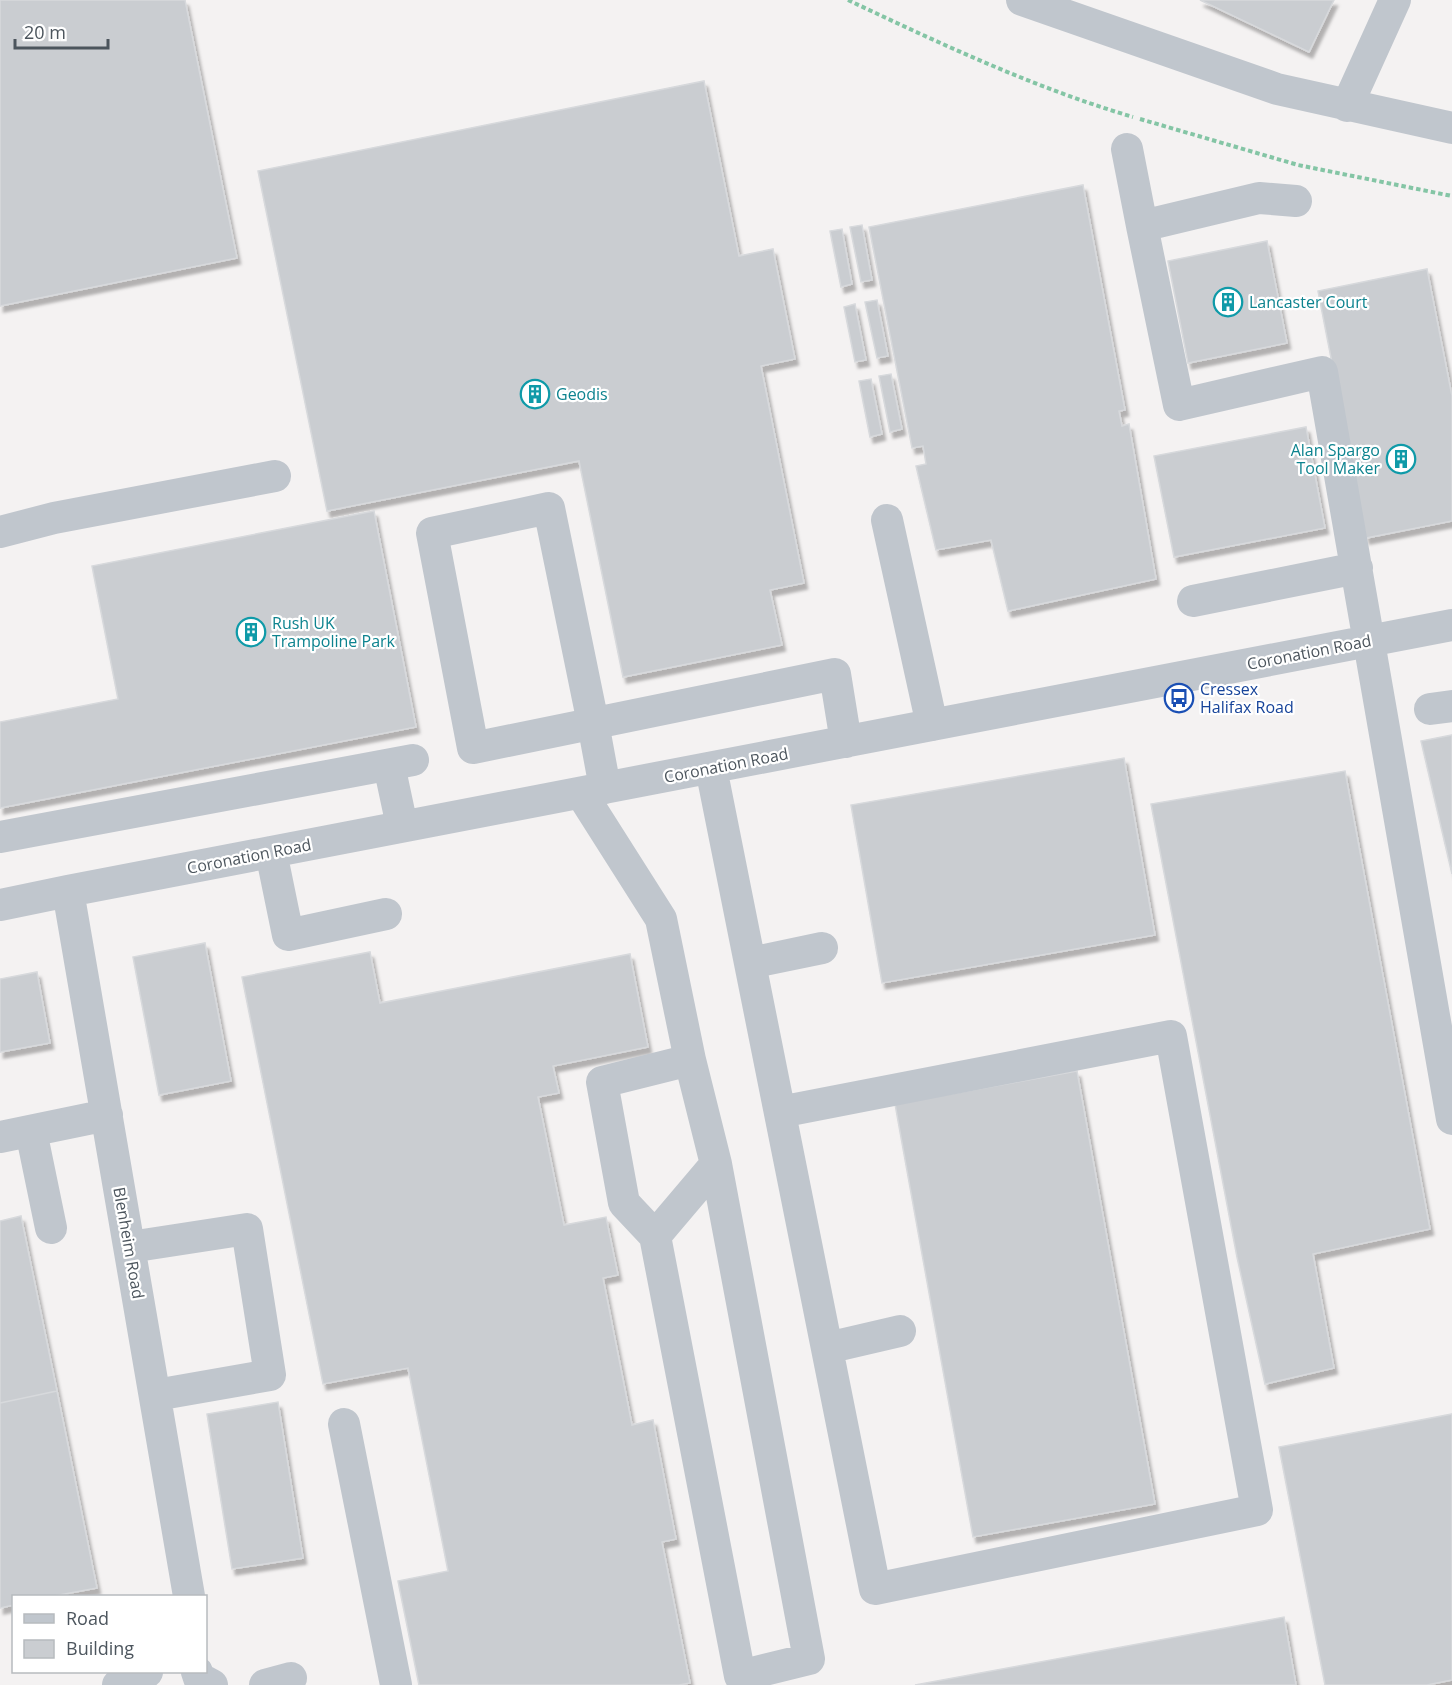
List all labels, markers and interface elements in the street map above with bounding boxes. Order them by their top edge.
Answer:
scale bar [15,12,108,50]
text: 20 m [24,20,66,44]
building icon: Lancaster Court [1212,286,1244,318]
place label: Lancaster Court [1249,291,1368,313]
building icon: Geodis [519,378,551,410]
place label: Geodis [556,383,608,405]
place label: Alan Spargo Tool Maker [1291,439,1380,479]
building icon: Alan Spargo Tool Maker [1385,443,1417,475]
place label: Rush UK Trampoline Park [272,612,396,652]
building icon: Rush UK Trampoline Park [235,616,267,648]
street label: Coronation Road [1245,629,1373,675]
place label: Cressex Halifax Road [1200,678,1294,718]
bus stop icon: Cressex Halifax Road [1163,682,1195,714]
street label: Coronation Road [662,742,790,788]
street label: Coronation Road [185,833,313,879]
street label: Blenheim Road [108,1185,150,1301]
legend [12,1595,207,1673]
text: Road [66,1606,109,1630]
text: Building [66,1636,134,1660]

